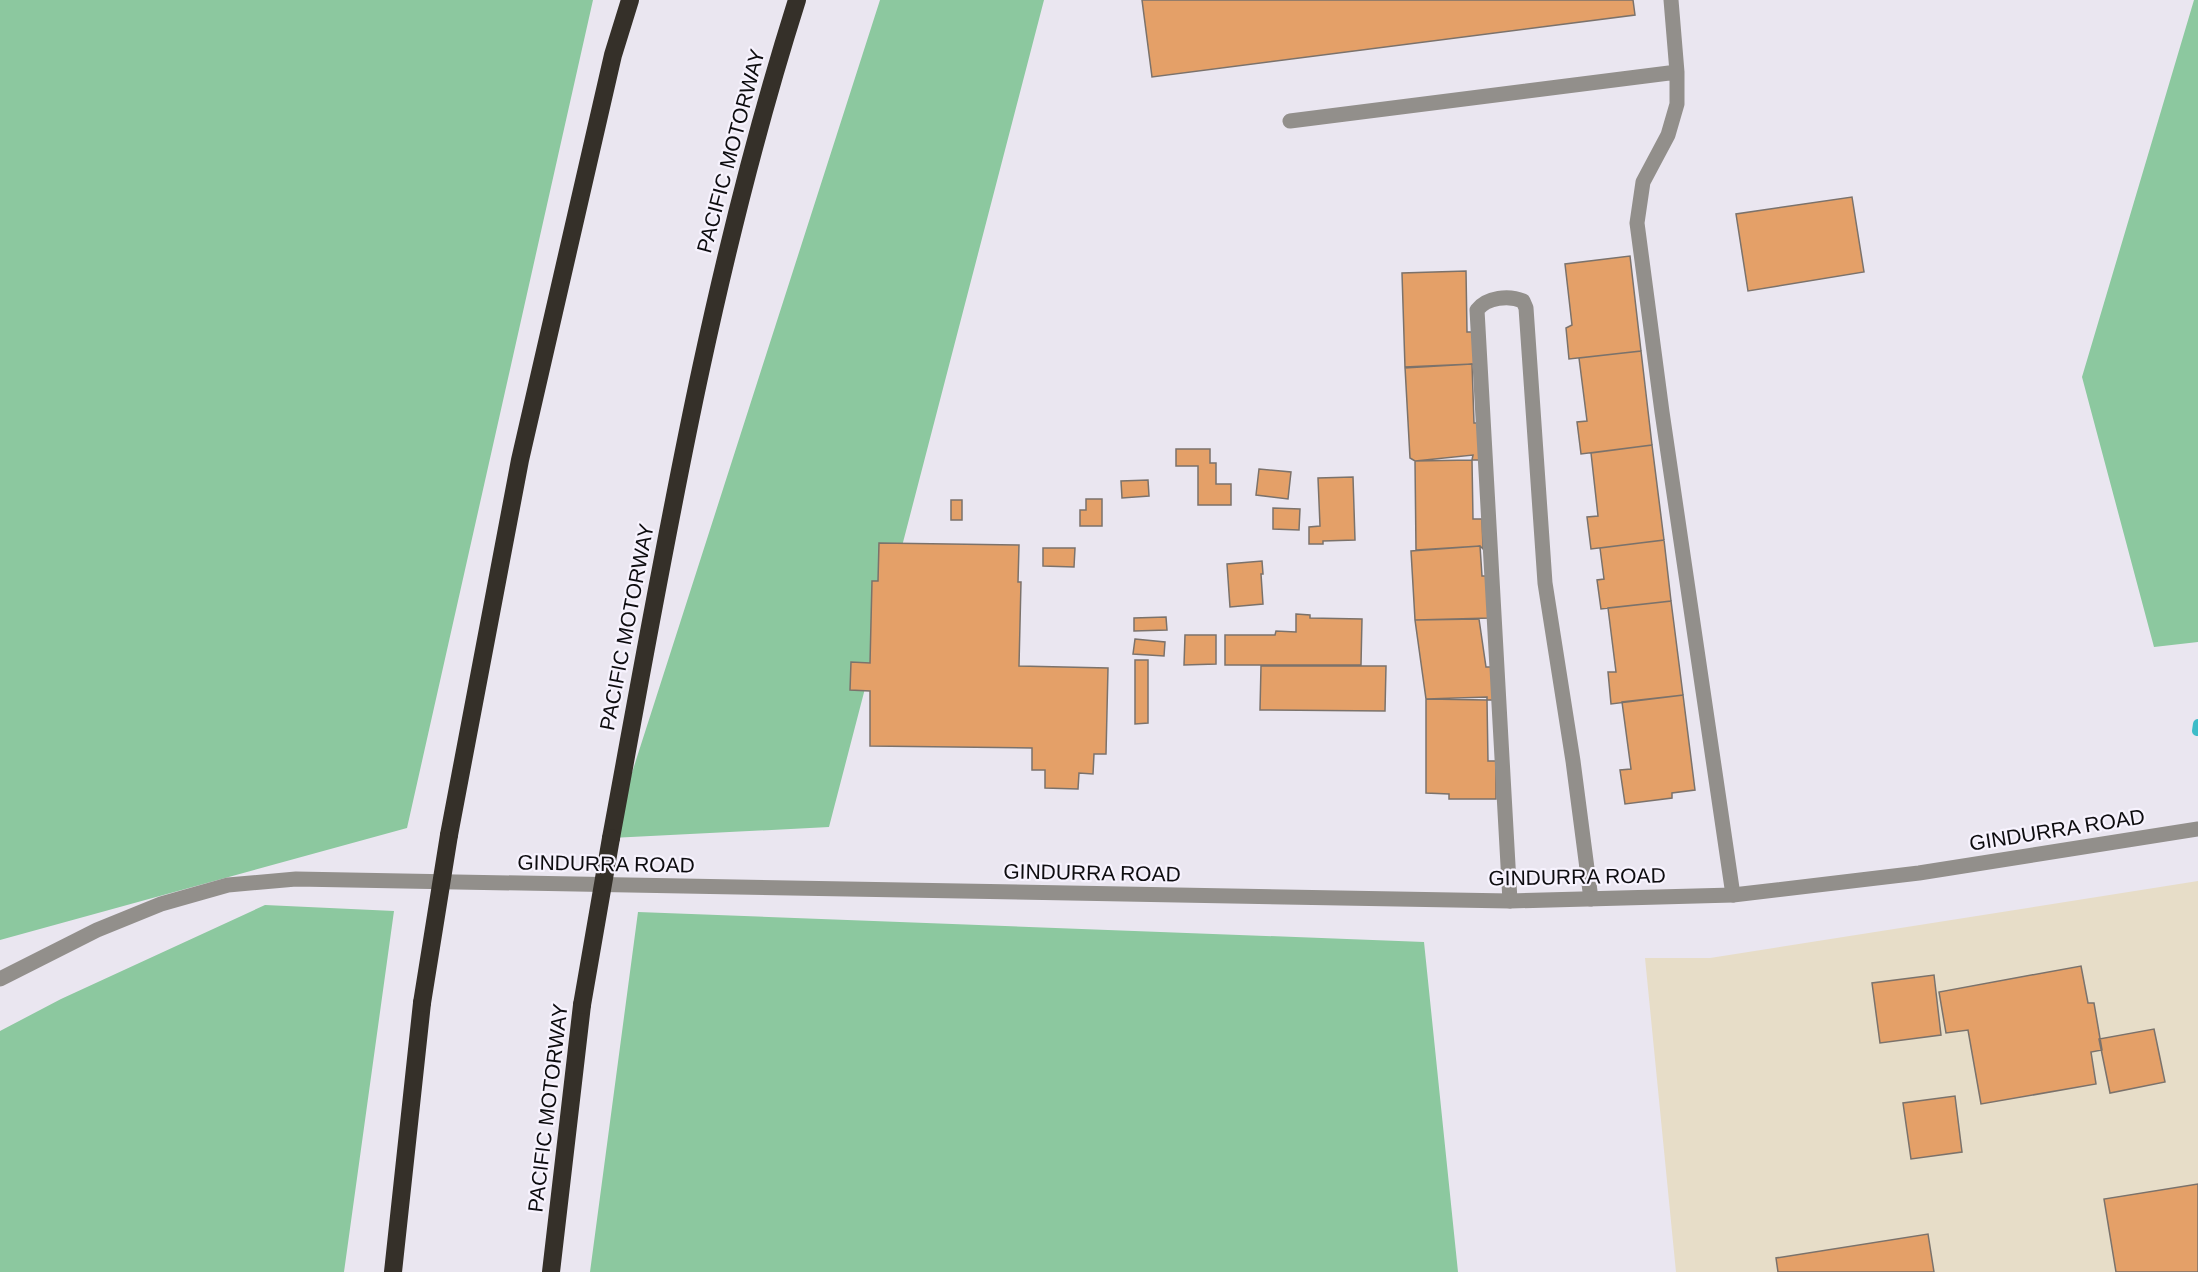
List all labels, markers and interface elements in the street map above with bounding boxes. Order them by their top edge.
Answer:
street label: PACIFIC MOTORWAY [692,46,769,255]
street label: PACIFIC MOTORWAY [595,522,658,732]
street label: GINDURRA ROAD [1968,804,2146,855]
street label: GINDURRA ROAD [517,850,695,877]
street label: GINDURRA ROAD [1003,859,1181,886]
street label: GINDURRA ROAD [1488,863,1666,890]
street label: PACIFIC MOTORWAY [523,1002,572,1214]

